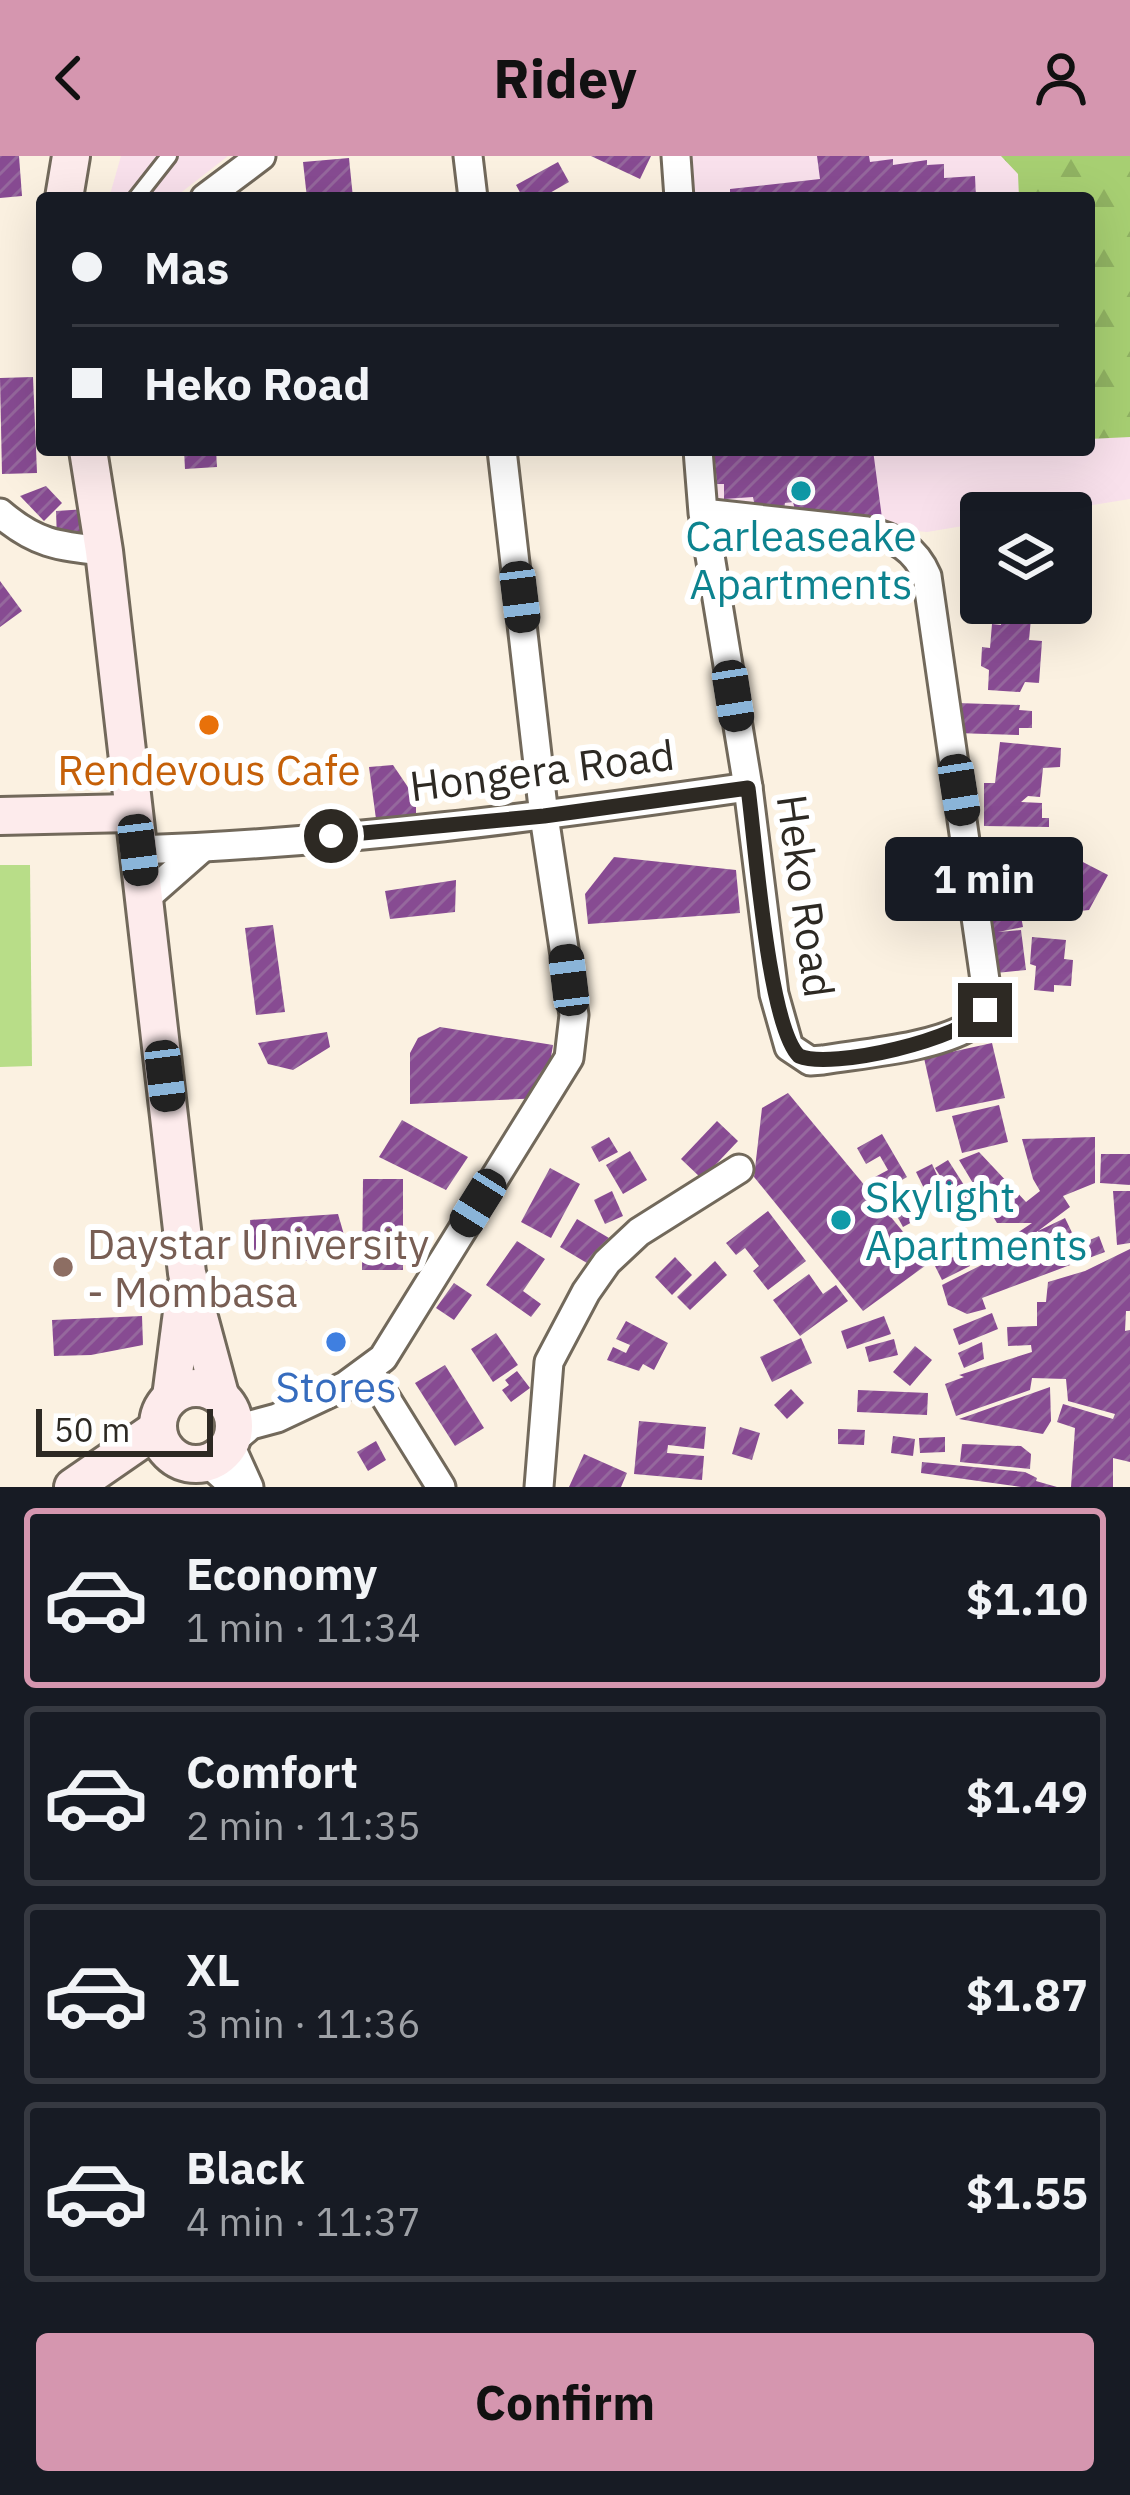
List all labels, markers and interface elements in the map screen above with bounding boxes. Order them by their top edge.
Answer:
text: Ridey [493,43,637,113]
icon: back [36,45,102,111]
icon: person [1028,45,1094,111]
text: Mas [144,238,229,296]
text: Heko Road [144,354,371,412]
marker: Carleaseake Apartments [788,478,814,504]
map controls [960,492,1092,624]
button: layers [960,492,1092,624]
place label: Carleaseake Apartments [685,508,917,611]
car [498,559,542,635]
car [710,658,756,734]
marker: Rendevous Cafe [196,712,222,738]
street label: Hongera Road [407,726,677,814]
place label: Rendevous Cafe [57,742,361,797]
car [936,752,982,828]
street label: Heko Road [765,791,847,1001]
route start [304,809,358,863]
car [116,812,160,888]
callout: 1 min [886,836,1084,920]
text: 1 min [933,853,1035,904]
car [547,942,591,1018]
route end [958,983,1012,1037]
car [143,1038,187,1114]
car [444,1163,512,1243]
place label: Skylight Apartments [865,1169,1088,1272]
marker: Skylight Apartments [828,1207,854,1233]
place label: Daystar University - Mombasa [87,1216,429,1319]
marker: Daystar University - Mombasa [50,1254,76,1280]
marker: Stores [323,1329,349,1355]
place label: Stores [275,1359,397,1414]
scale bar [36,1403,213,1456]
text: 50 m [54,1408,130,1451]
icon: car [42,1544,150,1652]
text: Economy [186,1544,377,1602]
text: $1.10 [966,1569,1088,1627]
text: 1 min · 11:34 [186,1602,421,1653]
icon: car [42,1742,150,1850]
text: Comfort [186,1742,358,1800]
text: $1.49 [966,1767,1088,1825]
text: 2 min · 11:35 [186,1800,421,1851]
icon: car [42,1940,150,2048]
text: XL [186,1940,240,1998]
text: $1.87 [966,1965,1088,2023]
text: 3 min · 11:36 [186,1998,421,2049]
icon: car [42,2138,150,2246]
text: Black [186,2138,305,2196]
text: $1.55 [966,2163,1088,2221]
text: 4 min · 11:37 [186,2196,421,2247]
button: Confirm [36,2333,1094,2471]

